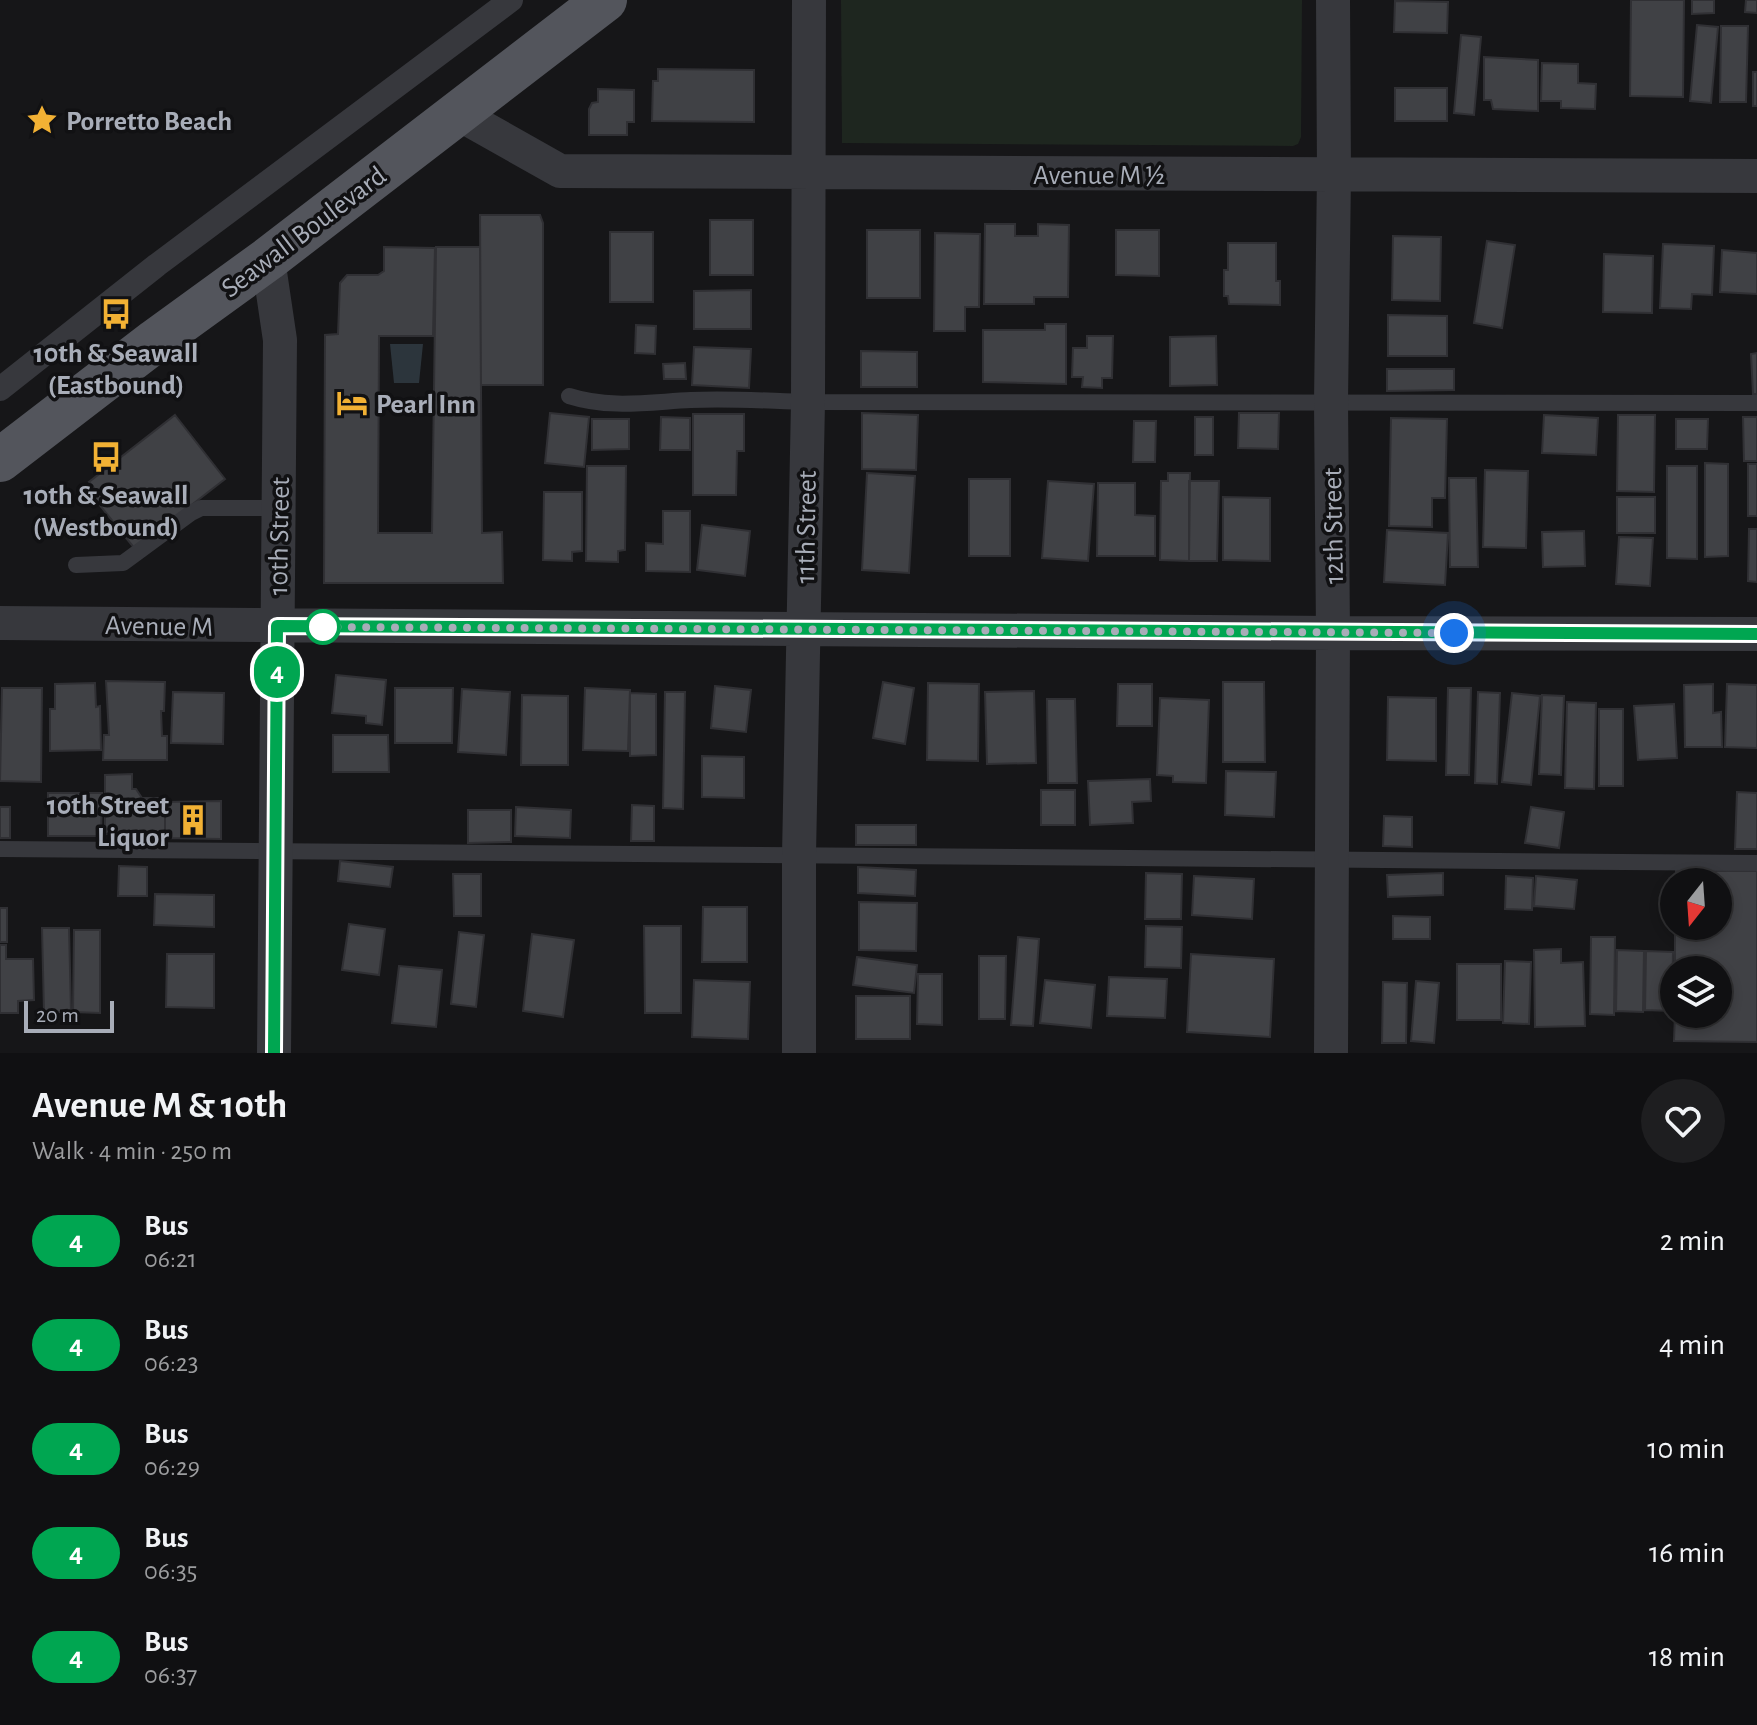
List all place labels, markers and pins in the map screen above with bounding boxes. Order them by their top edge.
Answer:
place icon: Porretto Beach [25,103,59,137]
place label: Porretto Beach [66,108,232,136]
bus stop icon: 10th & Seawall (Eastbound) [99,297,133,331]
place label: 10th & Seawall (Eastbound) [34,340,198,400]
hotel icon: Pearl Inn [335,386,369,420]
place label: Pearl Inn [376,391,476,419]
bus stop icon: 10th & Seawall (Westbound) [89,440,123,474]
place label: 10th & Seawall (Westbound) [24,482,188,542]
unlabelled marker [306,610,340,644]
place label: 10th Street Liquor [47,792,170,852]
building icon: 10th Street Liquor [176,803,210,837]

